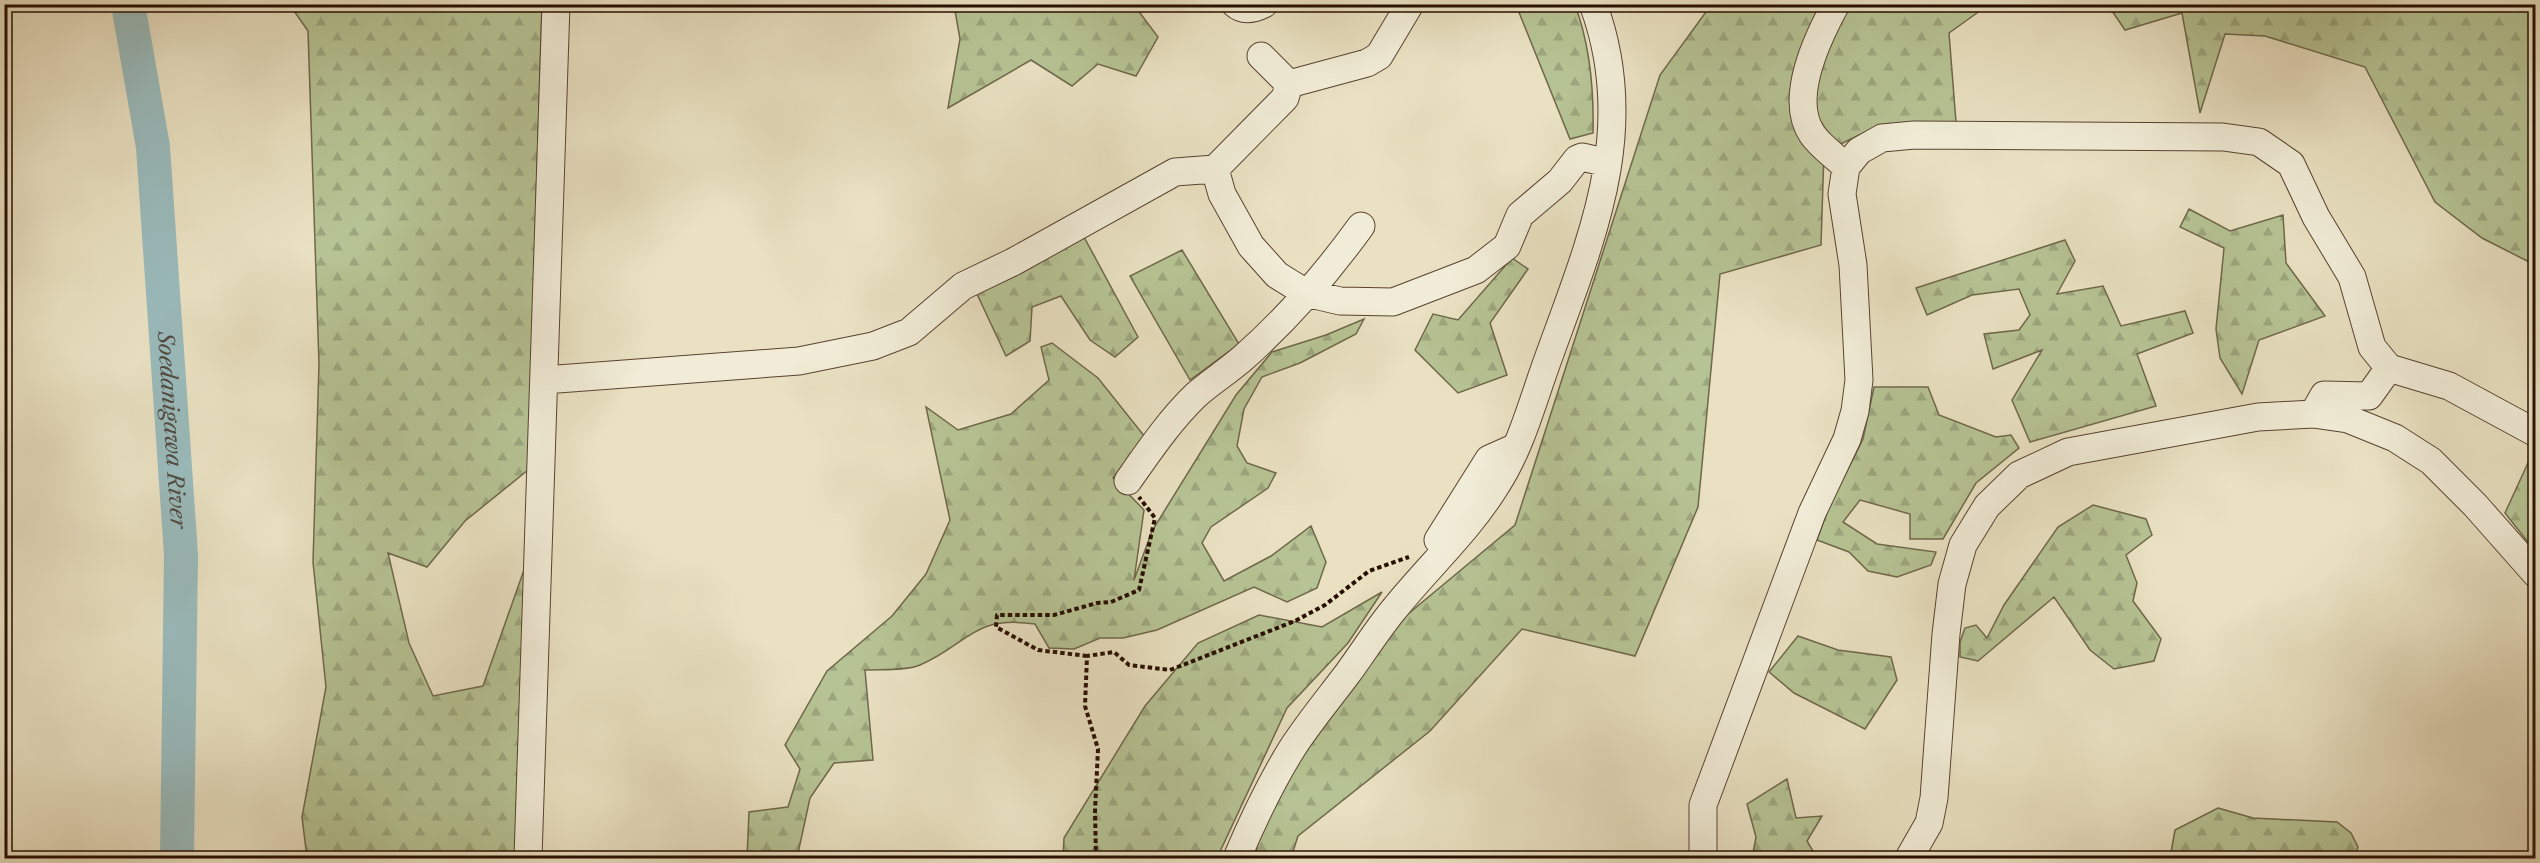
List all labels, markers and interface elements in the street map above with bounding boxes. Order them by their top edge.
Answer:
water label: Soedanigawa River [152,329,192,531]

